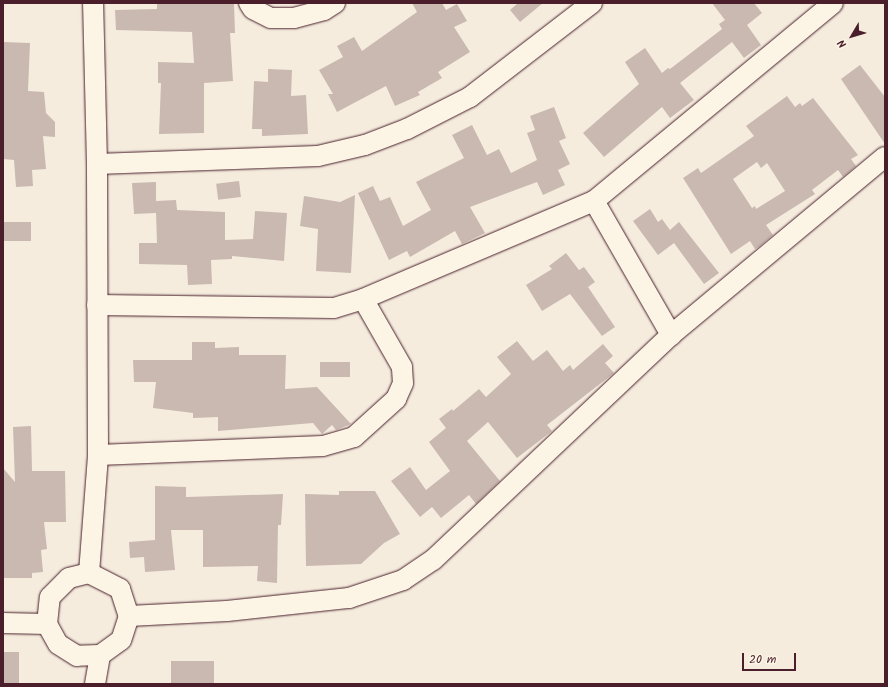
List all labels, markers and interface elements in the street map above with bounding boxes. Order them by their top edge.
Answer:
north arrow [832,16,872,56]
text: N [833,35,852,52]
scale bar [744,645,798,671]
text: 20 m [749,650,776,669]

